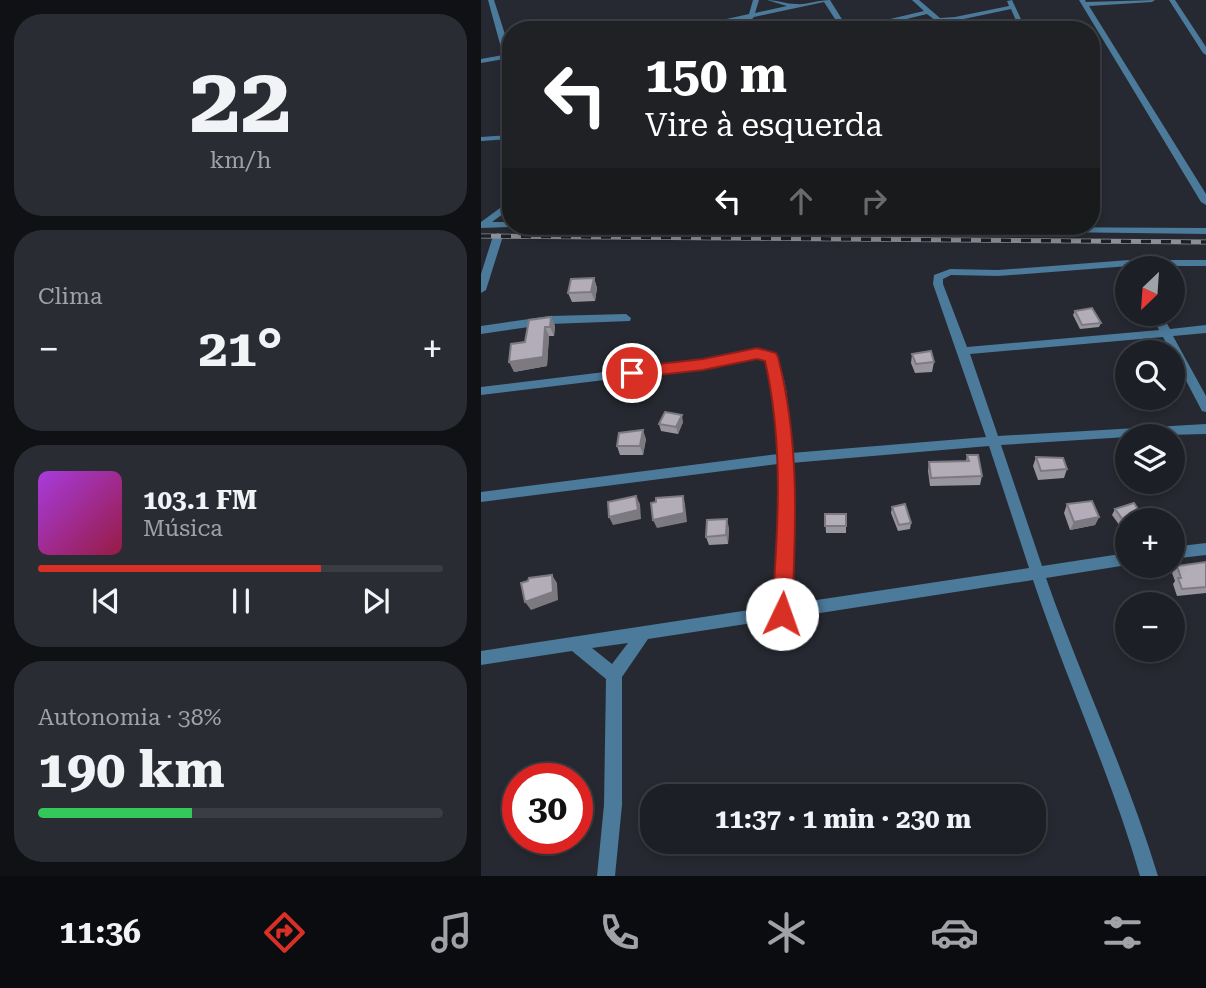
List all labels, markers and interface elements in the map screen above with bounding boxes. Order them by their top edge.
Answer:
text: 150 m [645,47,787,104]
text: 22 [190,48,291,154]
icon: left [530,49,621,140]
text: Vire à esquerda [645,106,883,144]
text: km/h [210,147,271,174]
icon: left [709,182,747,220]
icon: ahead [782,182,820,220]
icon: right [855,182,893,220]
north arrow [1115,256,1185,326]
map controls [1115,256,1185,662]
text: Clima [38,283,102,310]
text: 21° [198,318,283,379]
text: − [38,327,59,371]
text: + [422,327,443,371]
button: search [1115,340,1185,410]
pin [602,343,662,403]
icon: arrive [613,354,651,392]
button: layers [1115,424,1185,494]
text: 103.1 FM [143,485,257,515]
button: + [1115,508,1185,578]
text: Música [143,515,223,542]
position arrow [745,577,819,651]
icon: previous [87,582,125,620]
icon: pause [222,582,260,620]
icon: next [357,582,395,620]
button: − [1115,592,1185,662]
text: Autonomia · 38% [38,704,222,731]
text: 190 km [38,739,225,800]
speed limit sign: 30 [502,763,593,854]
text: 11:37 · 1 min · 230 m [715,804,971,834]
icon: directions [260,908,309,957]
icon: music [427,908,476,957]
icon: phone [595,908,644,957]
icon: climate [762,908,811,957]
icon: car [930,908,979,957]
icon: filters [1098,908,1147,957]
text: 11:36 [59,913,141,951]

